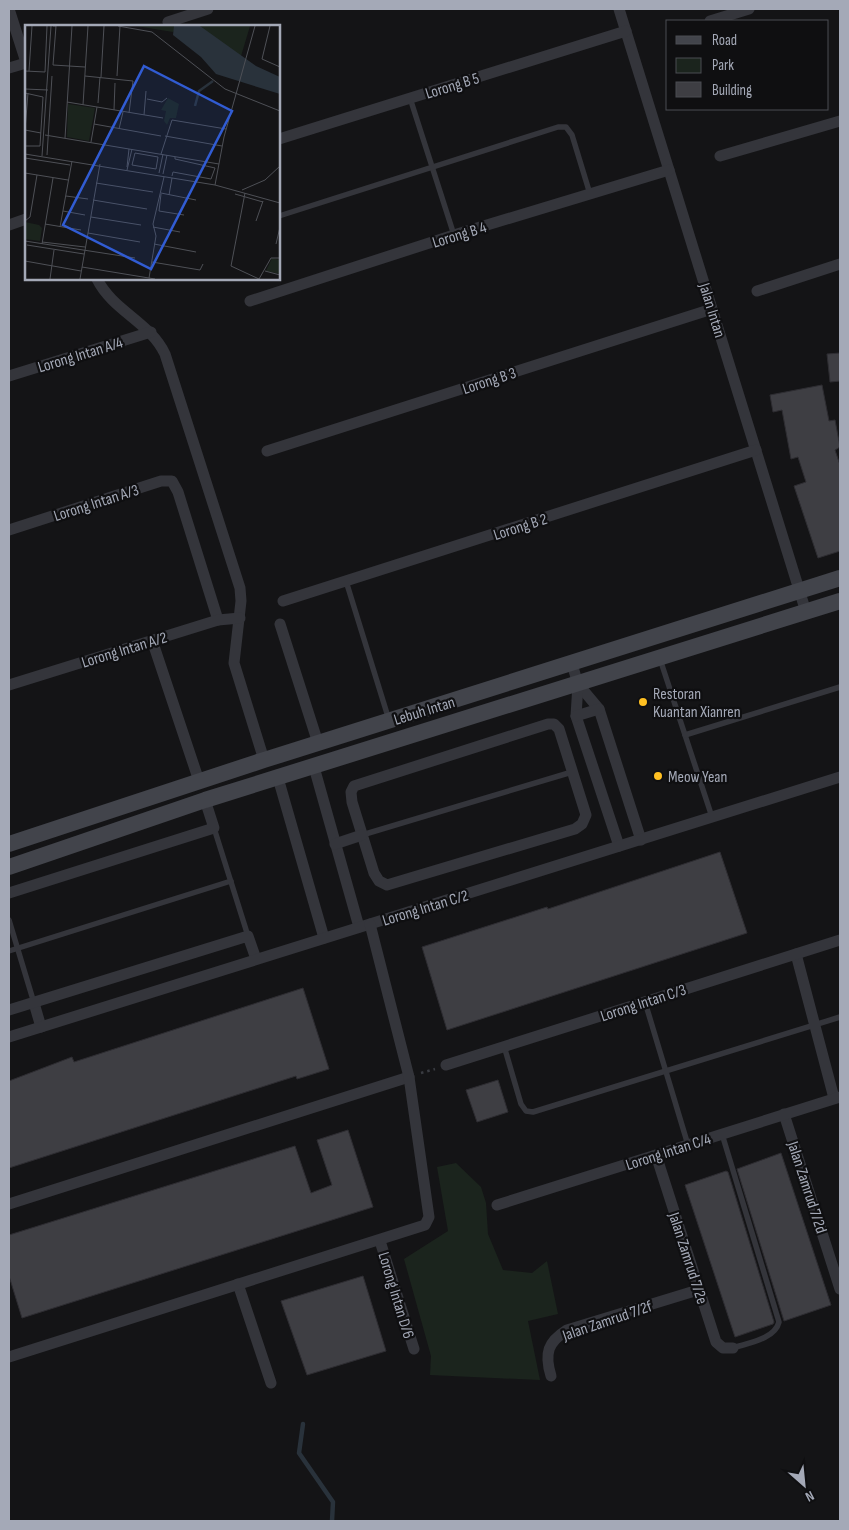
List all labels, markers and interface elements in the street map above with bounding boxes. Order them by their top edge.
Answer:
legend [666,20,829,110]
inset map [25,25,280,280]
text: Road [712,31,737,50]
text: Park [712,56,734,75]
street label: Lorong B 5 [423,69,482,104]
text: Building [712,81,752,100]
street label: Lorong B 4 [430,218,489,253]
street label: Jalan Intan [694,280,729,340]
street label: Lorong Intan A/4 [36,333,125,377]
street label: Lorong B 3 [460,364,519,399]
street label: Lorong Intan A/3 [52,481,141,526]
street label: Lorong B 2 [491,510,550,545]
street label: Lorong Intan A/2 [79,628,169,672]
place label: Restoran Kuantan Xianren [653,685,741,722]
street label: Lebuh Intan [392,693,457,730]
marker: Restoran Kuantan Xianren [637,696,649,708]
place label: Meow Yean [668,768,727,787]
marker: Meow Yean [652,770,664,782]
street label: Lorong Intan C/2 [380,886,471,931]
street label: Lorong Intan C/3 [598,981,689,1026]
street label: Lorong Intan C/4 [624,1130,714,1175]
street label: Jalan Zamrud 7/2d [782,1138,830,1236]
street label: Jalan Zamrud 7/2e [664,1209,711,1307]
street label: Lorong Intan D/6 [373,1250,418,1341]
street label: Jalan Zamrud 7/2f [559,1297,655,1346]
north arrow [779,1460,829,1510]
text: N [802,1487,817,1505]

